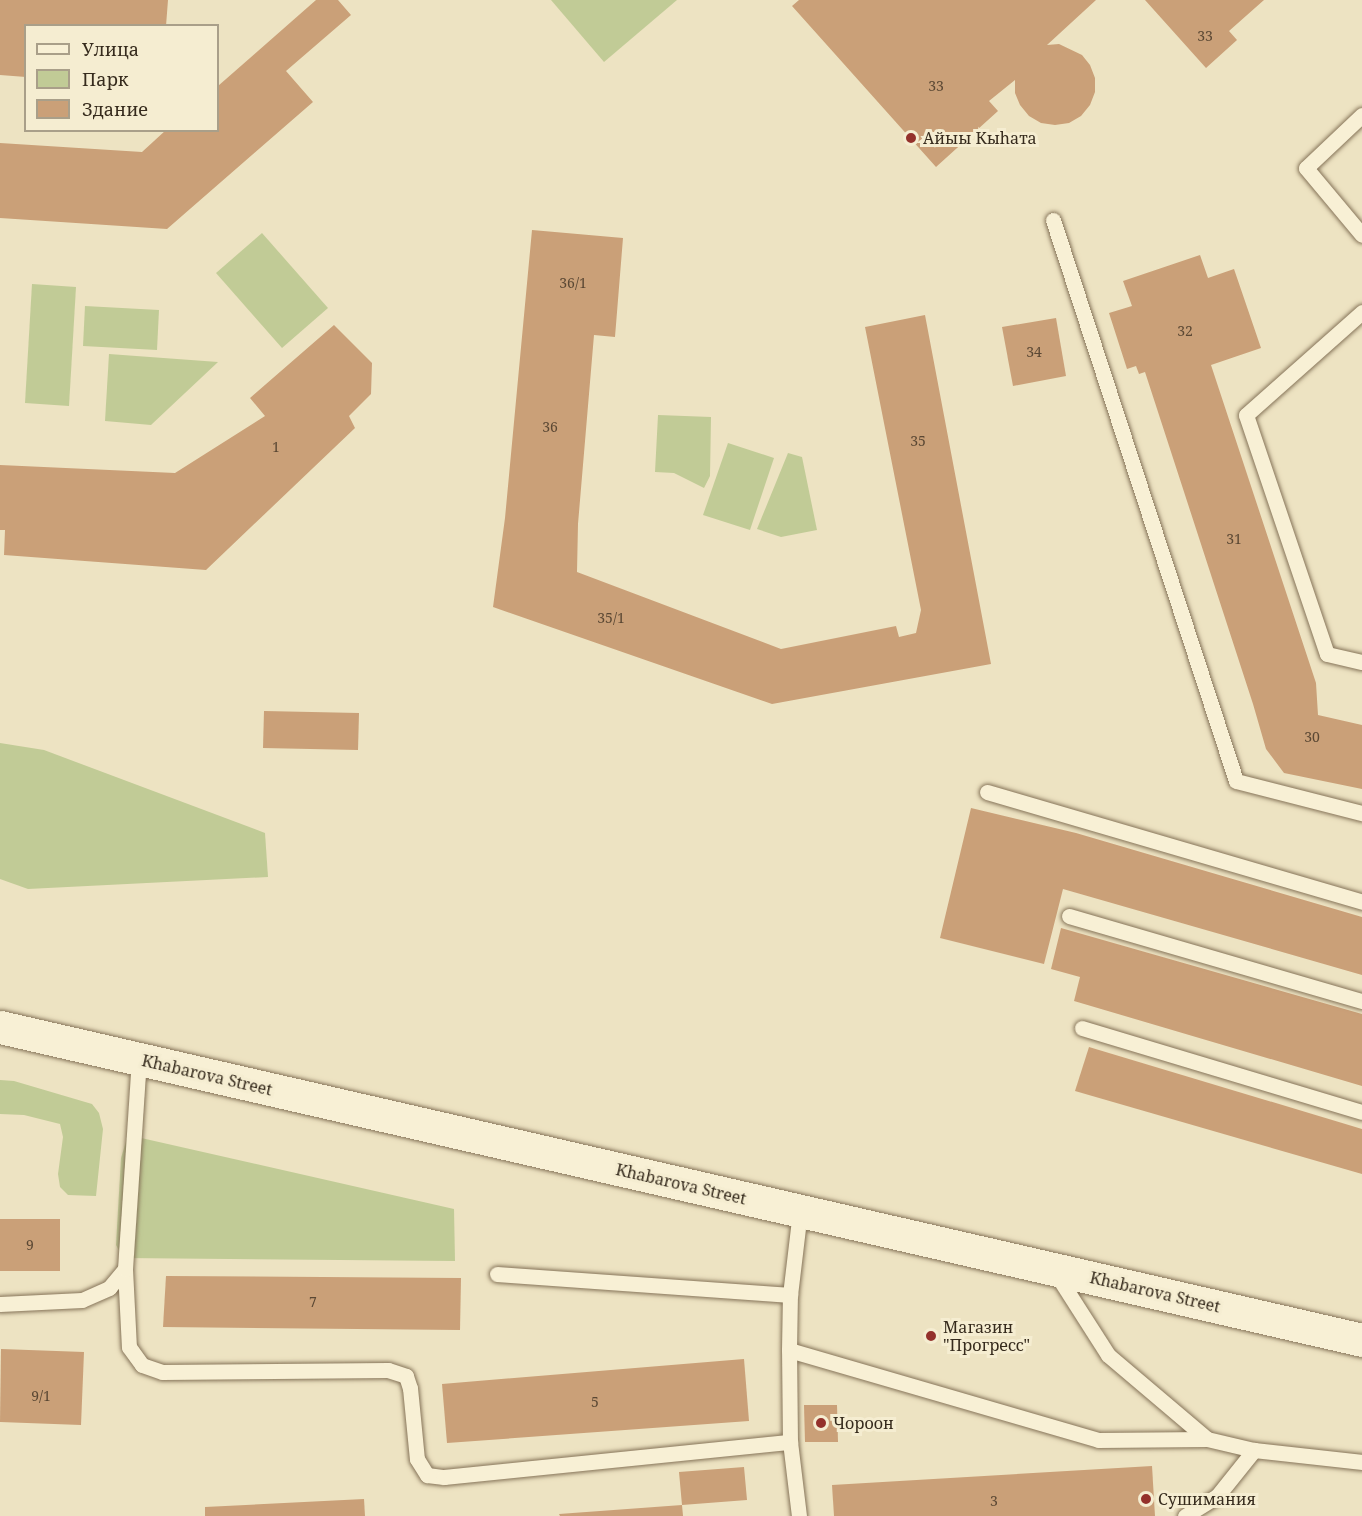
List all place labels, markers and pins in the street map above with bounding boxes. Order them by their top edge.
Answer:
place label: Айыы Кыhата [923,128,1037,148]
marker: Айыы Кыhата [904,131,918,145]
place label: Магазин "Прогресс" [943,1317,1030,1355]
marker: Магазин "Прогресс" [924,1329,938,1343]
place label: Чороон [833,1413,894,1433]
marker: Чороон [814,1416,828,1430]
place label: Сушимания [1158,1489,1256,1509]
marker: Сушимания [1139,1492,1153,1506]

